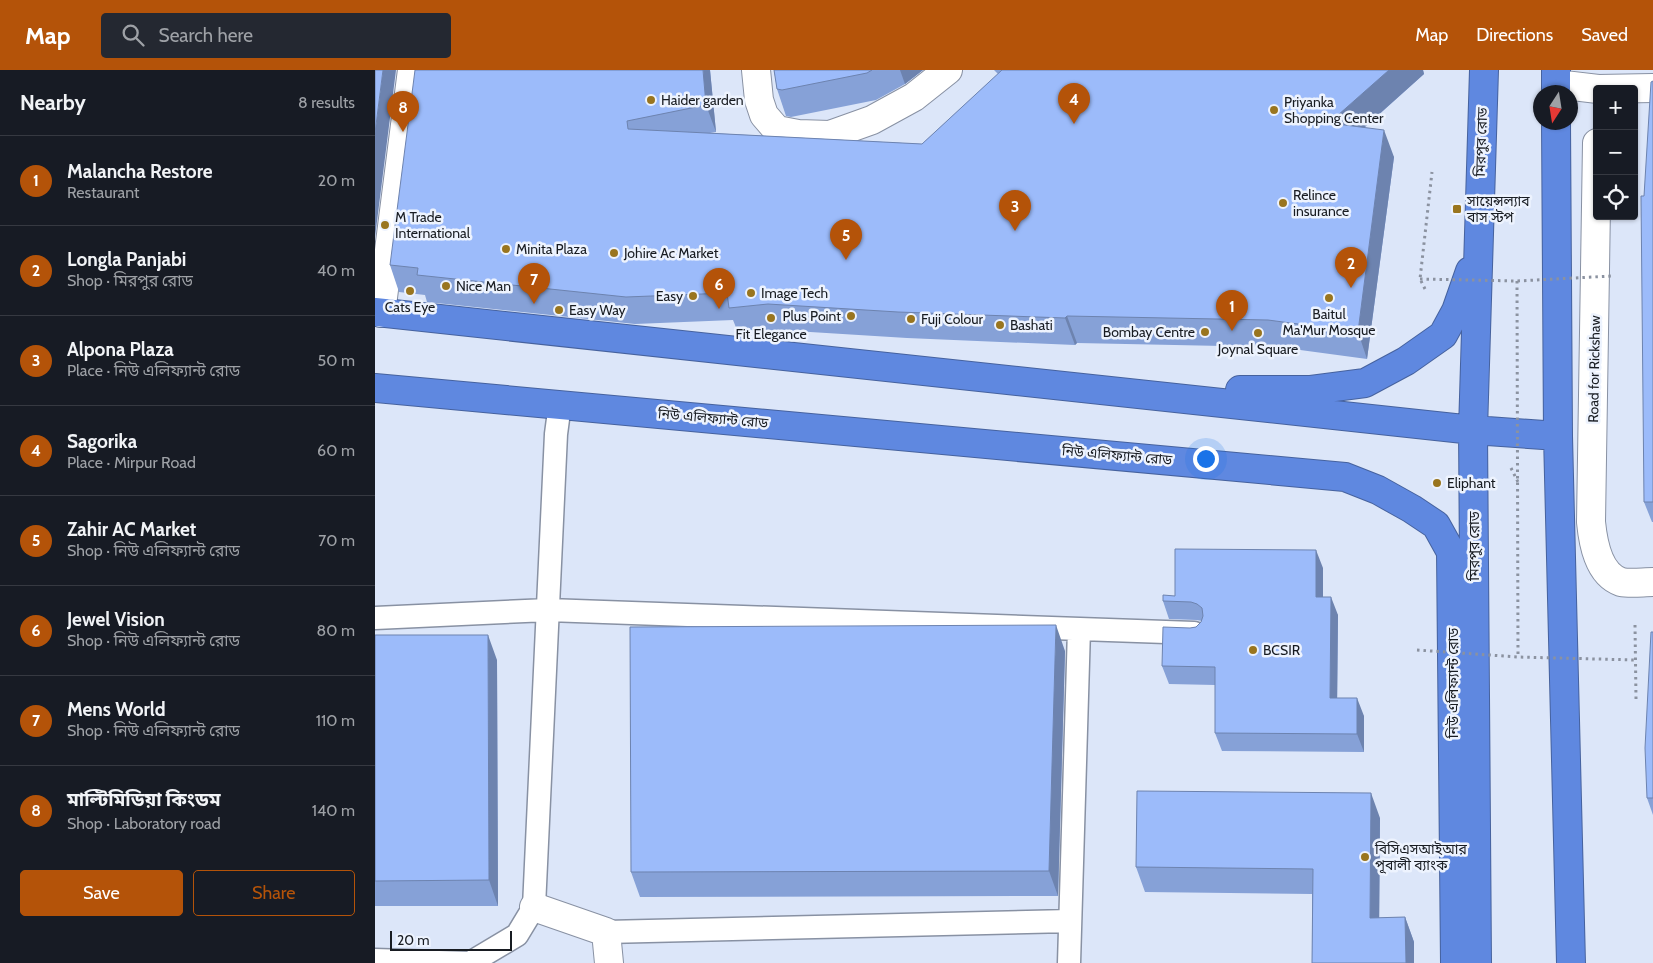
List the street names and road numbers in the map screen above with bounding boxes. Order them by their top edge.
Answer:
street label: মিরপুর রোড [1471,106,1491,178]
street label: Road for Rickshaw [1584,315,1604,423]
street label: নিউ এলিফ্যান্ট রোড [656,404,770,432]
street label: নিউ এলিফ্যান্ট রোড [1060,441,1174,469]
street label: মিরপুর রোড [1465,510,1483,582]
street label: নিউ এলিফ্যান্ট রোড [1444,627,1462,739]

